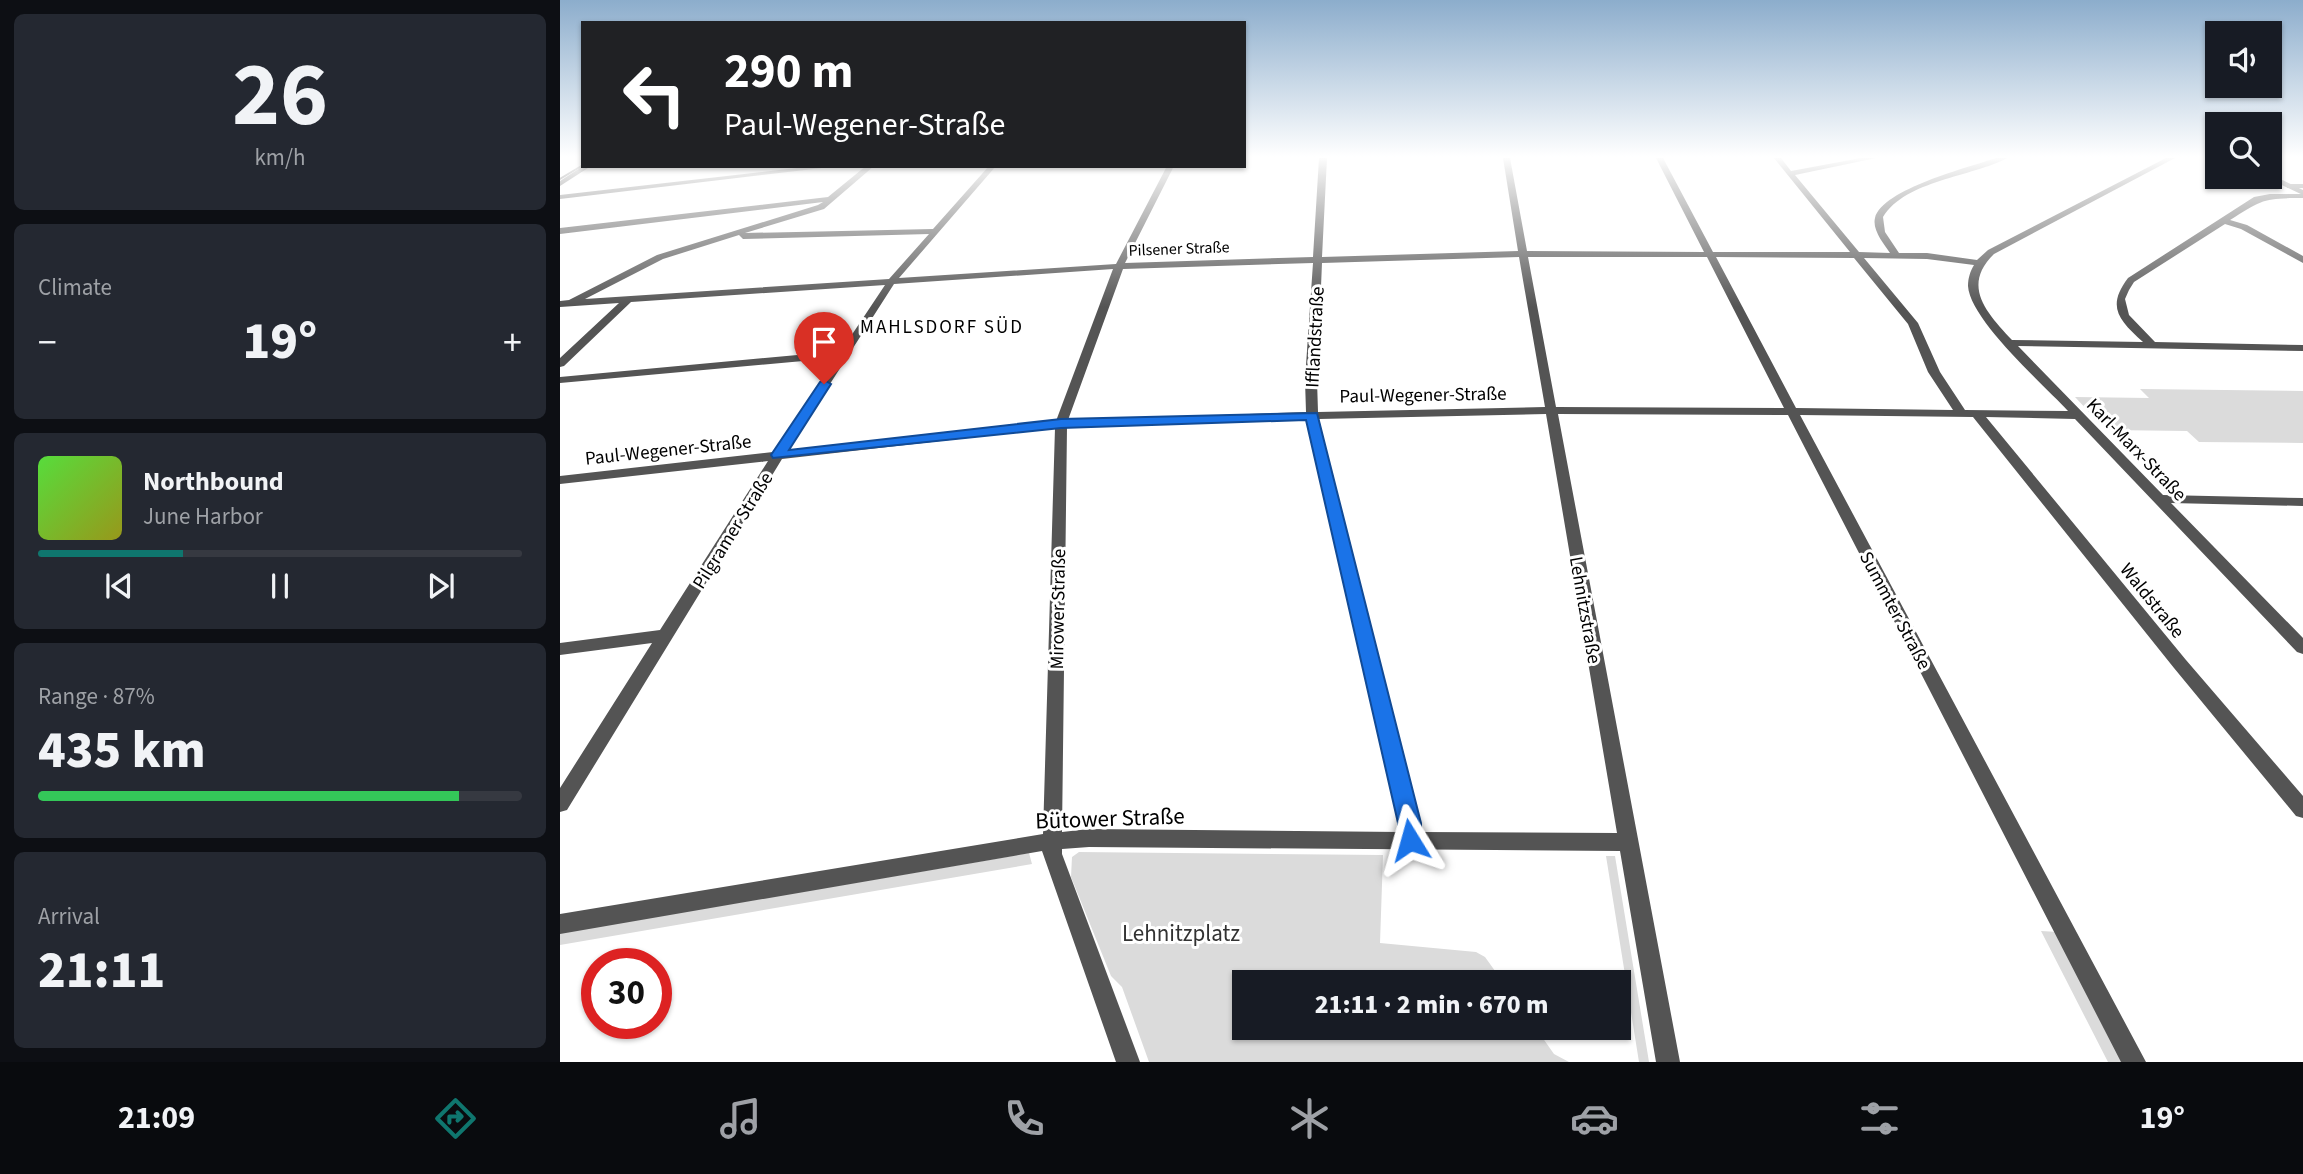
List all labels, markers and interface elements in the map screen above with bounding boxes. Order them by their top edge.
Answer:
map controls [2205,21,2282,189]
button: sound [2205,21,2282,98]
text: 26 [232,31,328,160]
text: 290 m [724,37,853,107]
icon: left [609,49,700,140]
text: Paul-Wegener-Straße [724,102,1005,148]
button: search [2205,112,2282,189]
text: km/h [254,141,306,174]
street label: Pilsener Straße [1128,236,1230,262]
text: Climate [38,271,112,304]
street label: Ifflandstraße [1299,286,1332,388]
text: 19° [243,305,317,379]
pin [794,312,854,384]
district label: MAHLSDORF SÜD [860,314,1024,341]
text: − [38,316,57,370]
text: + [503,316,522,370]
icon: arrive [805,323,843,361]
street label: Paul-Wegener-Straße [1339,381,1507,410]
street label: Karl-Marx-Straße [2080,393,2192,508]
street label: Paul-Wegener-Straße [584,428,753,473]
text: Northbound [143,463,284,500]
street label: Pilgramer Straße [686,467,780,594]
text: June Harbor [143,500,263,533]
street label: Summter Straße [1852,547,1937,675]
street label: Mirower Straße [1044,548,1073,670]
street label: Lehnitzstraße [1562,555,1607,666]
street label: Waldstraße [2113,558,2191,644]
icon: previous [100,567,138,605]
icon: pause [261,567,299,605]
icon: next [422,567,460,605]
text: Range · 87% [38,680,155,713]
text: 435 km [38,714,206,788]
street label: Bütower Straße [1035,799,1185,838]
position arrow [1373,803,1447,877]
text: Arrival [38,900,100,933]
park label: Lehnitzplatz [1122,917,1240,950]
text: 21:11 [38,934,165,1008]
speed limit sign: 30 [581,948,672,1039]
text: 21:11 · 2 min · 670 m [1315,986,1548,1023]
icon: directions [431,1094,480,1143]
icon: music [716,1094,765,1143]
icon: phone [1000,1094,1049,1143]
icon: climate [1285,1094,1334,1143]
icon: car [1570,1094,1619,1143]
icon: filters [1855,1094,1904,1143]
text: 21:09 [118,1095,195,1141]
text: 19° [2140,1095,2185,1141]

